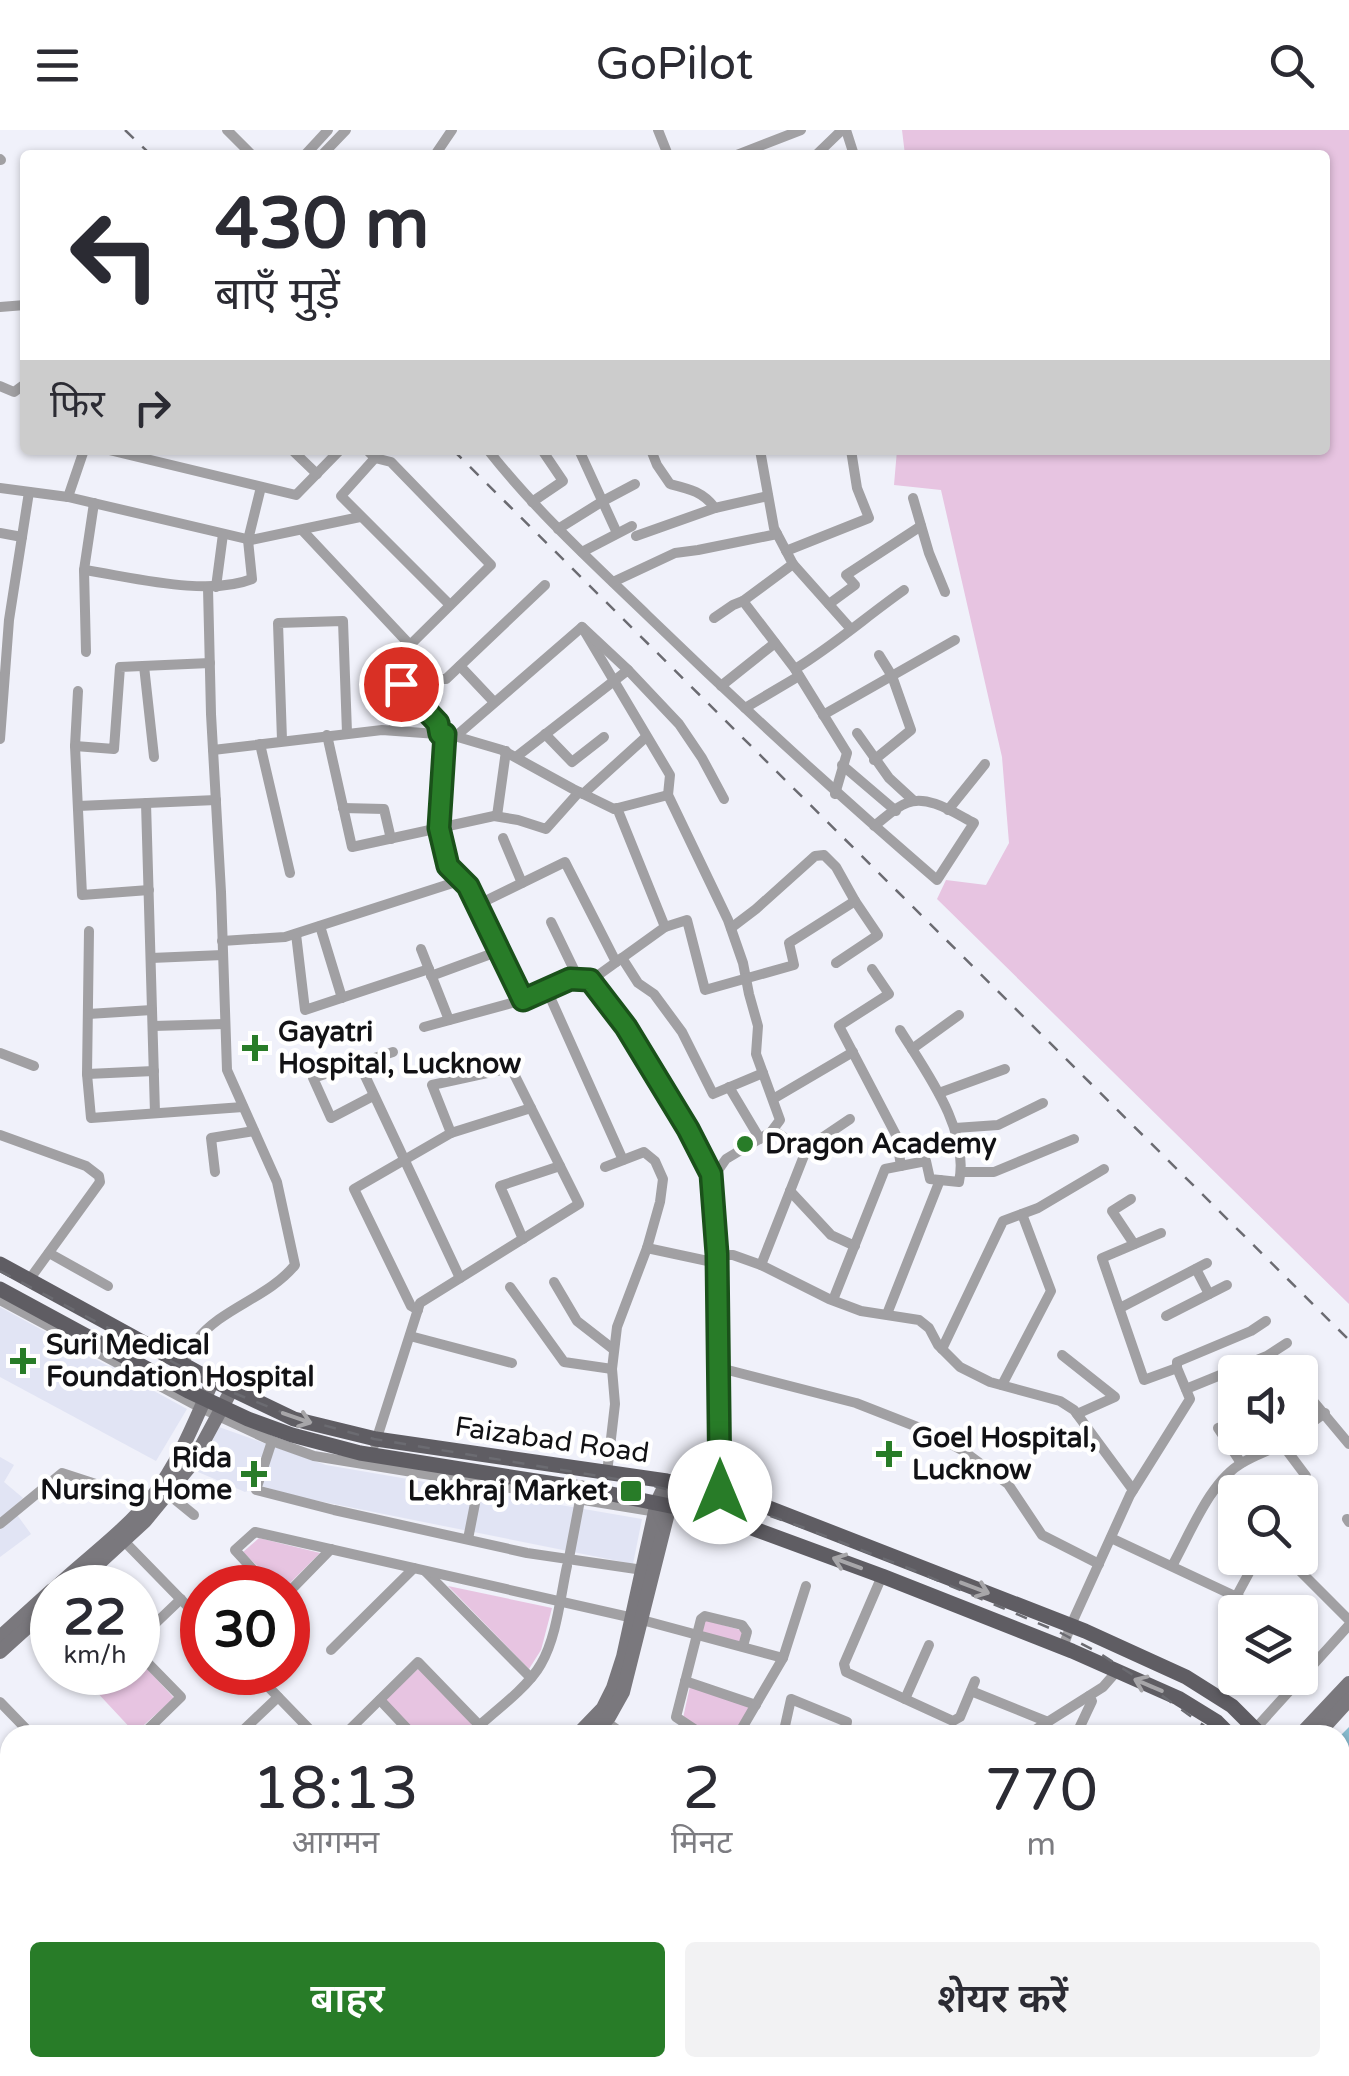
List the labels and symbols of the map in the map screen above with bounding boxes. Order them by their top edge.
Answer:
pin [359,642,444,727]
place label: Gayatri Hospital, Lucknow [278,1015,521,1081]
marker: Gayatri Hospital, Lucknow [242,1035,268,1061]
place label: Dragon Academy [765,1127,996,1161]
marker: Dragon Academy [734,1133,756,1155]
place label: Suri Medical Foundation Hospital [46,1328,314,1394]
marker: Suri Medical Foundation Hospital [10,1348,36,1374]
one-way arrow [280,1410,311,1428]
street label: Faizabad Road [453,1410,651,1470]
place label: Goel Hospital, Lucknow [912,1421,1097,1487]
position arrow [668,1440,772,1544]
place label: Rida Nursing Home [40,1441,232,1507]
marker: Goel Hospital, Lucknow [876,1441,902,1467]
marker: Rida Nursing Home [241,1461,267,1487]
place label: Lekhraj Market [408,1474,608,1508]
marker: Lekhraj Market [618,1478,644,1504]
one-way arrow [832,1553,863,1571]
speed limit sign: 30 [180,1565,310,1695]
one-way arrow [959,1580,990,1598]
one-way arrow [1133,1674,1164,1692]

